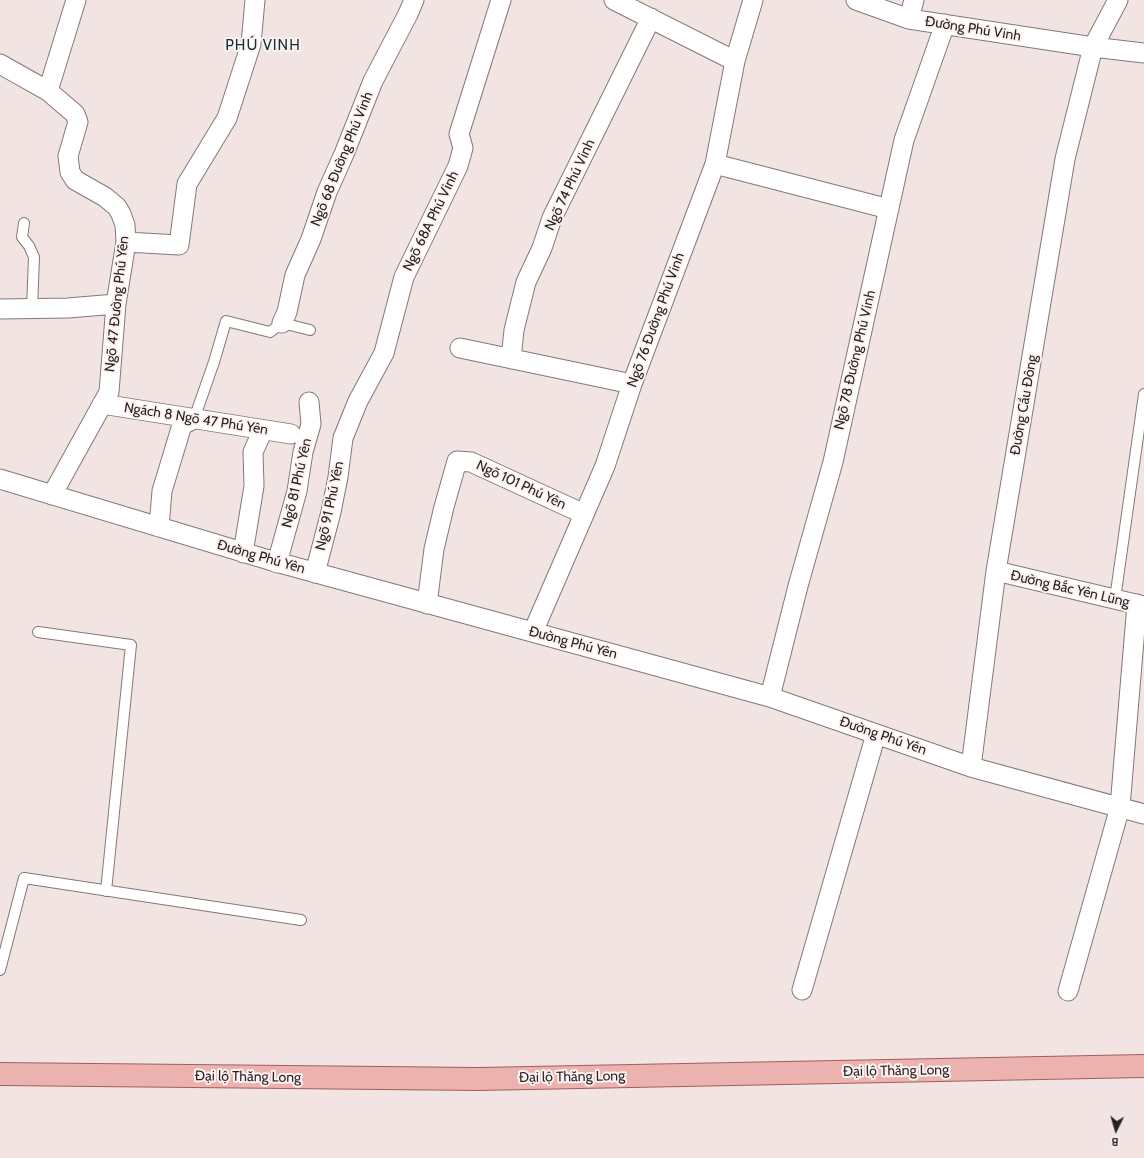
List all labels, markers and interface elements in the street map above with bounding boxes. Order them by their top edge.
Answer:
street label: Đường Phú Vinh [924,13,1022,45]
district label: PHÚ VINH [225,37,301,55]
street label: Ngõ 68 Đường Phú Vinh [307,89,377,229]
street label: Ngõ 74 Phú Vinh [542,137,598,233]
street label: Ngõ 68A Phú Vinh [400,168,462,274]
street label: Ngõ 47 Đường Phú Yên [102,235,132,373]
street label: Ngõ 76 Đường Phú Vinh [624,250,688,390]
street label: Ngõ 78 Đường Phú Vinh [831,288,879,432]
street label: Đường Cầu Đông [1007,353,1041,457]
street label: Ngách 8 Ngõ 47 Phú Yên [123,399,269,439]
street label: Ngõ 81 Phú Yên [279,437,315,529]
street label: Ngõ 101 Phú Yên [473,457,569,513]
street label: Ngõ 91 Phú Yên [312,460,348,552]
street label: Đường Phú Yên [215,536,307,578]
street label: Đường Bắc Yên Lũng [1009,567,1131,611]
street label: Đường Phú Yên [527,623,619,663]
street label: Đường Phú Yên [837,713,929,759]
street label: Đại lộ Thăng Long [843,1062,949,1080]
street label: Đại lộ Thăng Long [195,1068,301,1086]
street label: Đại lộ Thăng Long [519,1068,625,1086]
north arrow [1096,1110,1136,1150]
text: B [1111,1135,1119,1149]

